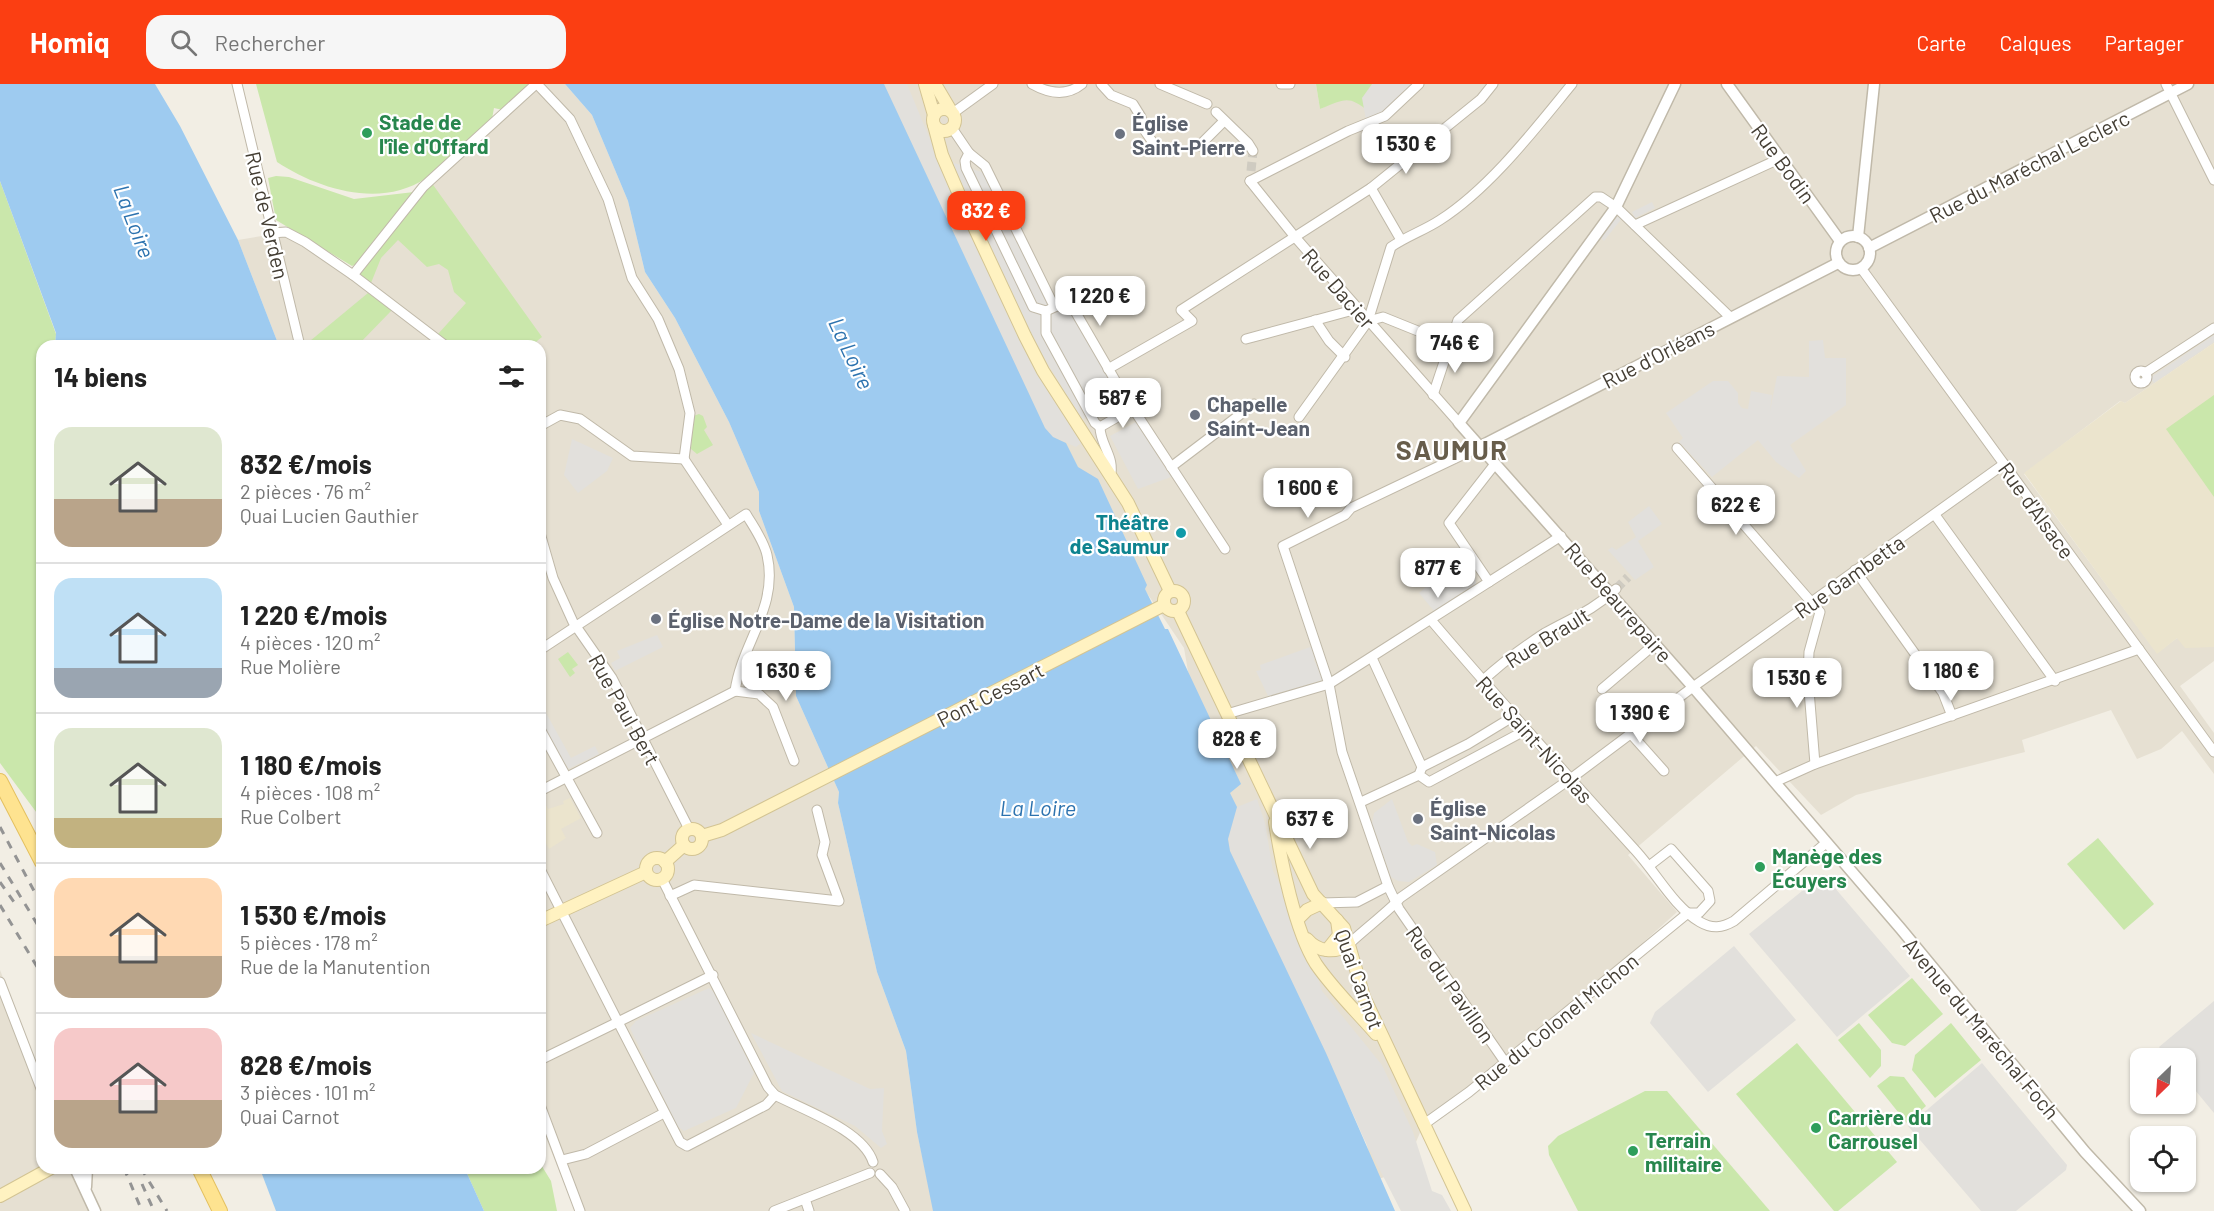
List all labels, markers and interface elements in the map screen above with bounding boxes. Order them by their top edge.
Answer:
search box [146,15,566,69]
text: Homiq [30,25,110,59]
icon: search [167,26,200,59]
text: Rechercher [215,29,325,55]
text: Carte [1917,30,1966,55]
text: Calques [1999,30,2072,55]
text: Partager [2105,30,2184,55]
street label: Rue du Maréchal Leclerc [1925,105,2133,227]
place label: Stade de l'île d'Offard [379,109,489,158]
place label: Église Saint-Pierre [1132,110,1245,159]
street label: Rue Bodin [1747,118,1821,208]
pin: 1 530 € [1351,124,1461,175]
marker: Stade de l'île d'Offard [360,126,374,140]
marker: Église Saint-Pierre [1113,127,1127,141]
text: 1 530 € [1376,131,1436,155]
street label: Rue de Verden [241,149,295,281]
water label: La Loire [109,181,161,261]
pin: 832 € [944,191,1028,242]
text: 832 € [961,198,1011,222]
street label: Rue Dacier [1297,243,1381,334]
pin: 1 220 € [1045,276,1155,327]
text: 1 220 € [1069,283,1131,307]
water label: La Loire [824,313,880,393]
street label: Rue d'Orléans [1598,315,1718,393]
pin: 746 € [1413,323,1497,374]
text: 746 € [1430,330,1480,354]
icon: filters [495,360,528,393]
text: 14 biens [54,361,147,392]
pin: 587 € [1081,378,1165,429]
text: 587 € [1099,385,1147,409]
place label: Chapelle Saint-Jean [1207,391,1310,440]
marker: Chapelle Saint-Jean [1188,408,1202,422]
district label: SAUMUR [1396,433,1508,465]
text: 832 €/mois [240,448,372,479]
icon: home [102,451,174,523]
street label: Rue d'Alsace [1994,457,2080,563]
pin: 1 600 € [1253,468,1363,519]
text: 1 600 € [1277,475,1339,499]
text: 2 pièces · 76 m² [240,479,371,503]
pin: 622 € [1694,485,1778,536]
text: 622 € [1711,492,1761,516]
text: Quai Lucien Gauthier [240,503,419,527]
place label: Théâtre de Saumur [1070,509,1169,558]
marker: Théâtre de Saumur [1174,526,1188,540]
street label: Rue Gambetta [1789,529,1909,623]
street label: Rue Beaurepaire [1560,537,1678,667]
pin: 877 € [1396,548,1480,599]
text: 877 € [1414,555,1462,579]
text: 1 220 €/mois [240,599,387,630]
street label: Rue Brault [1500,601,1594,673]
icon: home [102,602,174,674]
place label: Église Notre-Dame de la Visitation [668,607,985,632]
marker: Église Notre-Dame de la Visitation [649,612,663,626]
text: 4 pièces · 120 m² [240,630,381,654]
street label: Rue Paul Bert [584,649,666,769]
pin: 1 630 € [731,651,841,702]
pin: 1 180 € [1896,651,2006,702]
text: Rue Molière [240,654,341,678]
street label: Pont Cessart [932,656,1048,732]
text: 1 630 € [756,658,816,682]
pin: 1 530 € [1742,658,1852,709]
text: 1 180 € [1922,658,1980,682]
text: 1 530 € [1767,665,1827,689]
street label: Rue Saint-Nicolas [1471,670,1599,808]
pin: 1 390 € [1585,693,1695,744]
text: 1 390 € [1610,700,1670,724]
pin: 828 € [1195,719,1279,770]
text: 828 € [1212,726,1262,750]
text: 1 180 €/mois [240,749,382,780]
icon: home [102,752,174,824]
text: 4 pièces · 108 m² [240,780,380,804]
water label: La Loire [1000,794,1076,820]
place label: Église Saint-Nicolas [1430,795,1556,844]
pin: 637 € [1268,799,1352,850]
text: Rue Colbert [240,804,342,828]
text: 637 € [1286,806,1334,830]
marker: Église Saint-Nicolas [1411,812,1425,826]
place label: Manège des Écuyers [1772,843,1882,892]
marker: Manège des Écuyers [1753,860,1767,874]
text: 1 530 €/mois [240,899,386,930]
icon: home [102,902,174,974]
street label: Rue du Pavillon [1401,921,1501,1047]
street label: Quai Carnot [1330,926,1390,1032]
text: 5 pièces · 178 m² [240,930,378,954]
street label: Avenue du Maréchal Foch [1899,932,2065,1124]
street label: Rue du Colonel Michon [1469,947,1643,1095]
text: Rue de la Manutention [240,954,431,978]
north arrow [2130,1048,2196,1114]
map controls [2130,1048,2196,1192]
text: 828 €/mois [240,1049,372,1080]
icon: home [102,1052,174,1124]
text: 3 pièces · 101 m² [240,1080,376,1104]
text: Quai Carnot [240,1104,340,1128]
place label: Carrière du Carrousel [1828,1104,1931,1153]
marker: Carrière du Carrousel [1809,1121,1823,1135]
button: locate [2130,1126,2196,1192]
place label: Terrain militaire [1645,1127,1722,1176]
marker: Terrain militaire [1626,1144,1640,1158]

